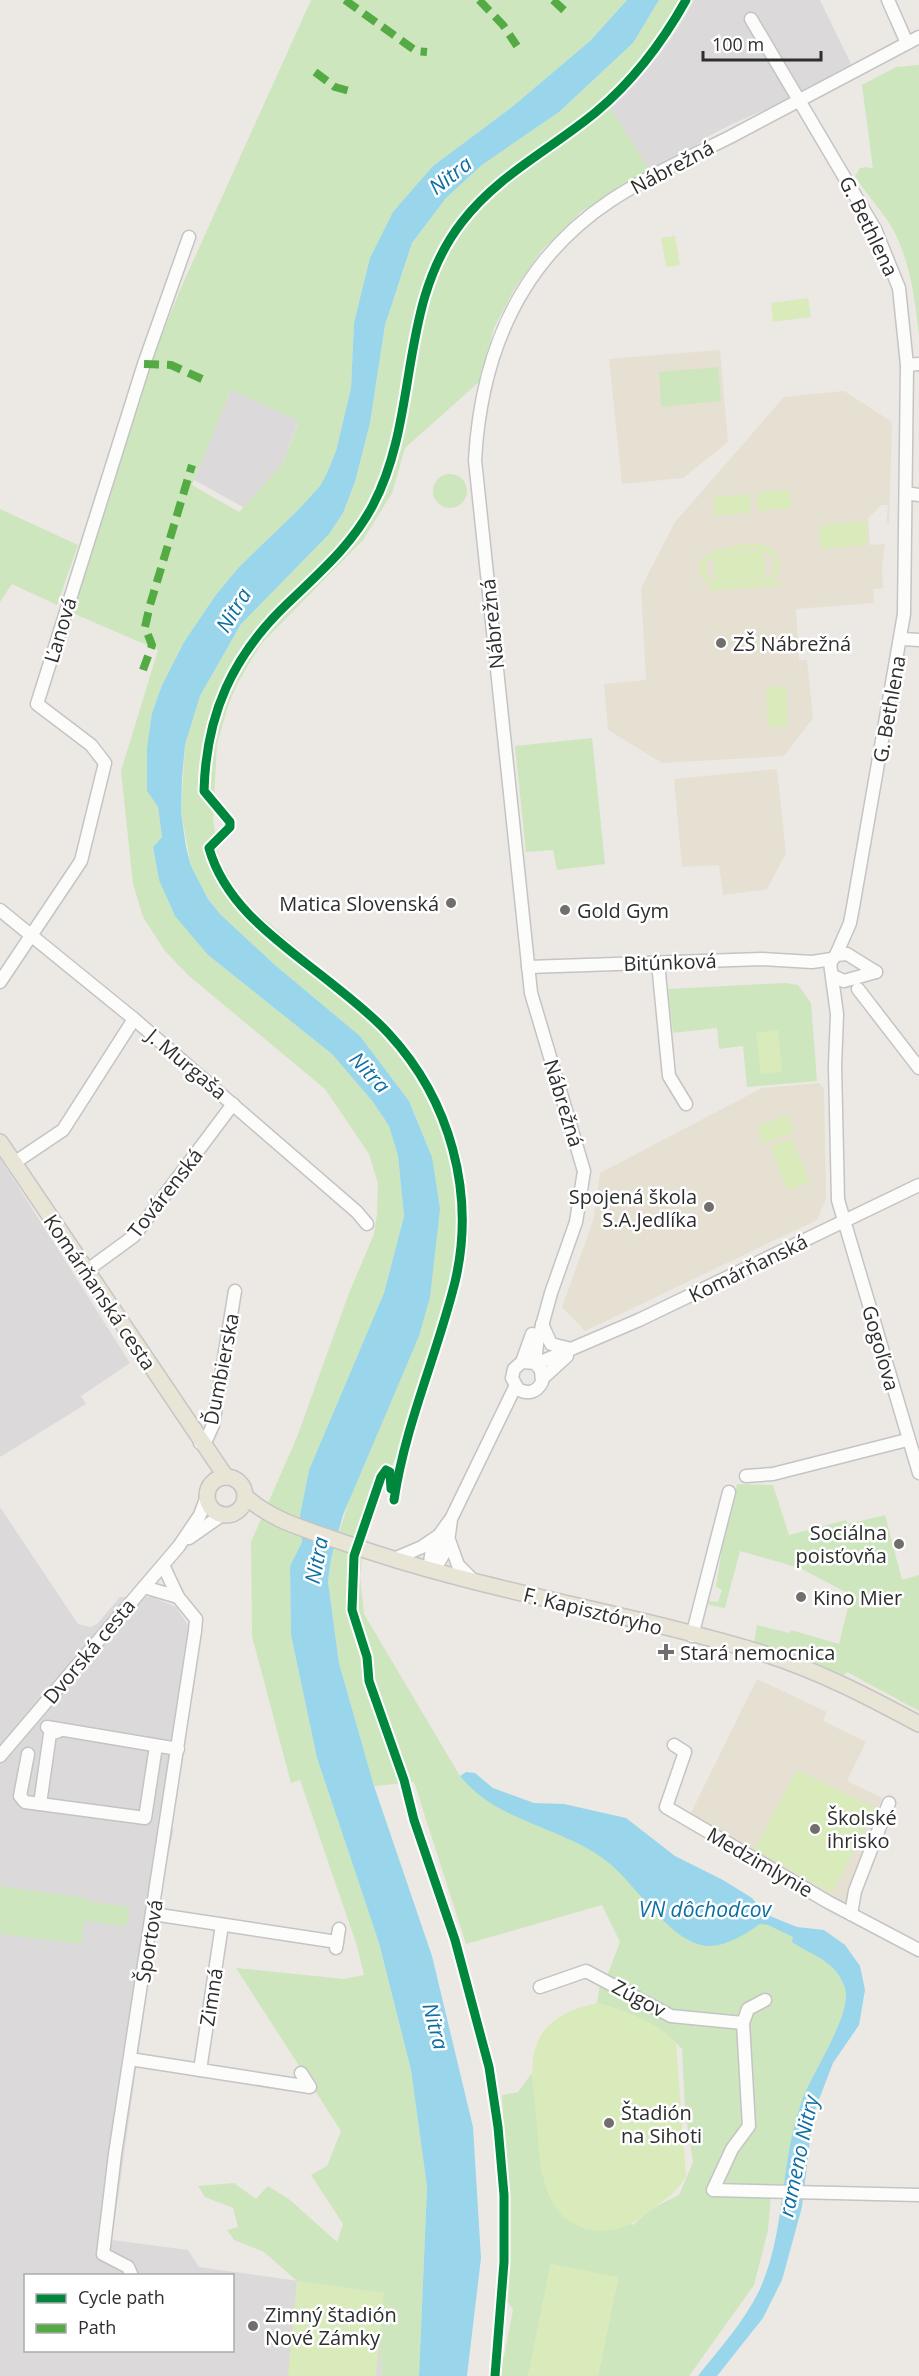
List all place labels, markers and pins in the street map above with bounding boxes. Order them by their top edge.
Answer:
place label: ZŠ Nábrežná [733,630,851,657]
marker: ZŠ Nábrežná [714,636,728,650]
place label: Matica Slovenská [279,890,439,917]
marker: Matica Slovenská [444,896,458,910]
place label: Gold Gym [577,897,669,924]
marker: Gold Gym [558,903,572,917]
place label: Spojená škola S.A.Jedlíka [569,1183,697,1233]
marker: Spojená škola S.A.Jedlíka [702,1200,716,1214]
place label: Sociálna poisťovňa [796,1519,887,1569]
marker: Sociálna poisťovňa [892,1537,906,1551]
place label: Kino Mier [813,1584,902,1611]
marker: Kino Mier [794,1590,808,1604]
place label: Stará nemocnica [680,1639,835,1666]
marker: Stará nemocnica [657,1643,675,1661]
place label: Školské ihrisko [827,1804,897,1854]
marker: Školské ihrisko [808,1822,822,1836]
place label: Štadión na Sihoti [621,2099,702,2149]
marker: Štadión na Sihoti [602,2116,616,2130]
place label: Zimný štadión Nové Zámky [265,2301,397,2351]
marker: Zimný štadión Nové Zámky [246,2319,260,2333]

